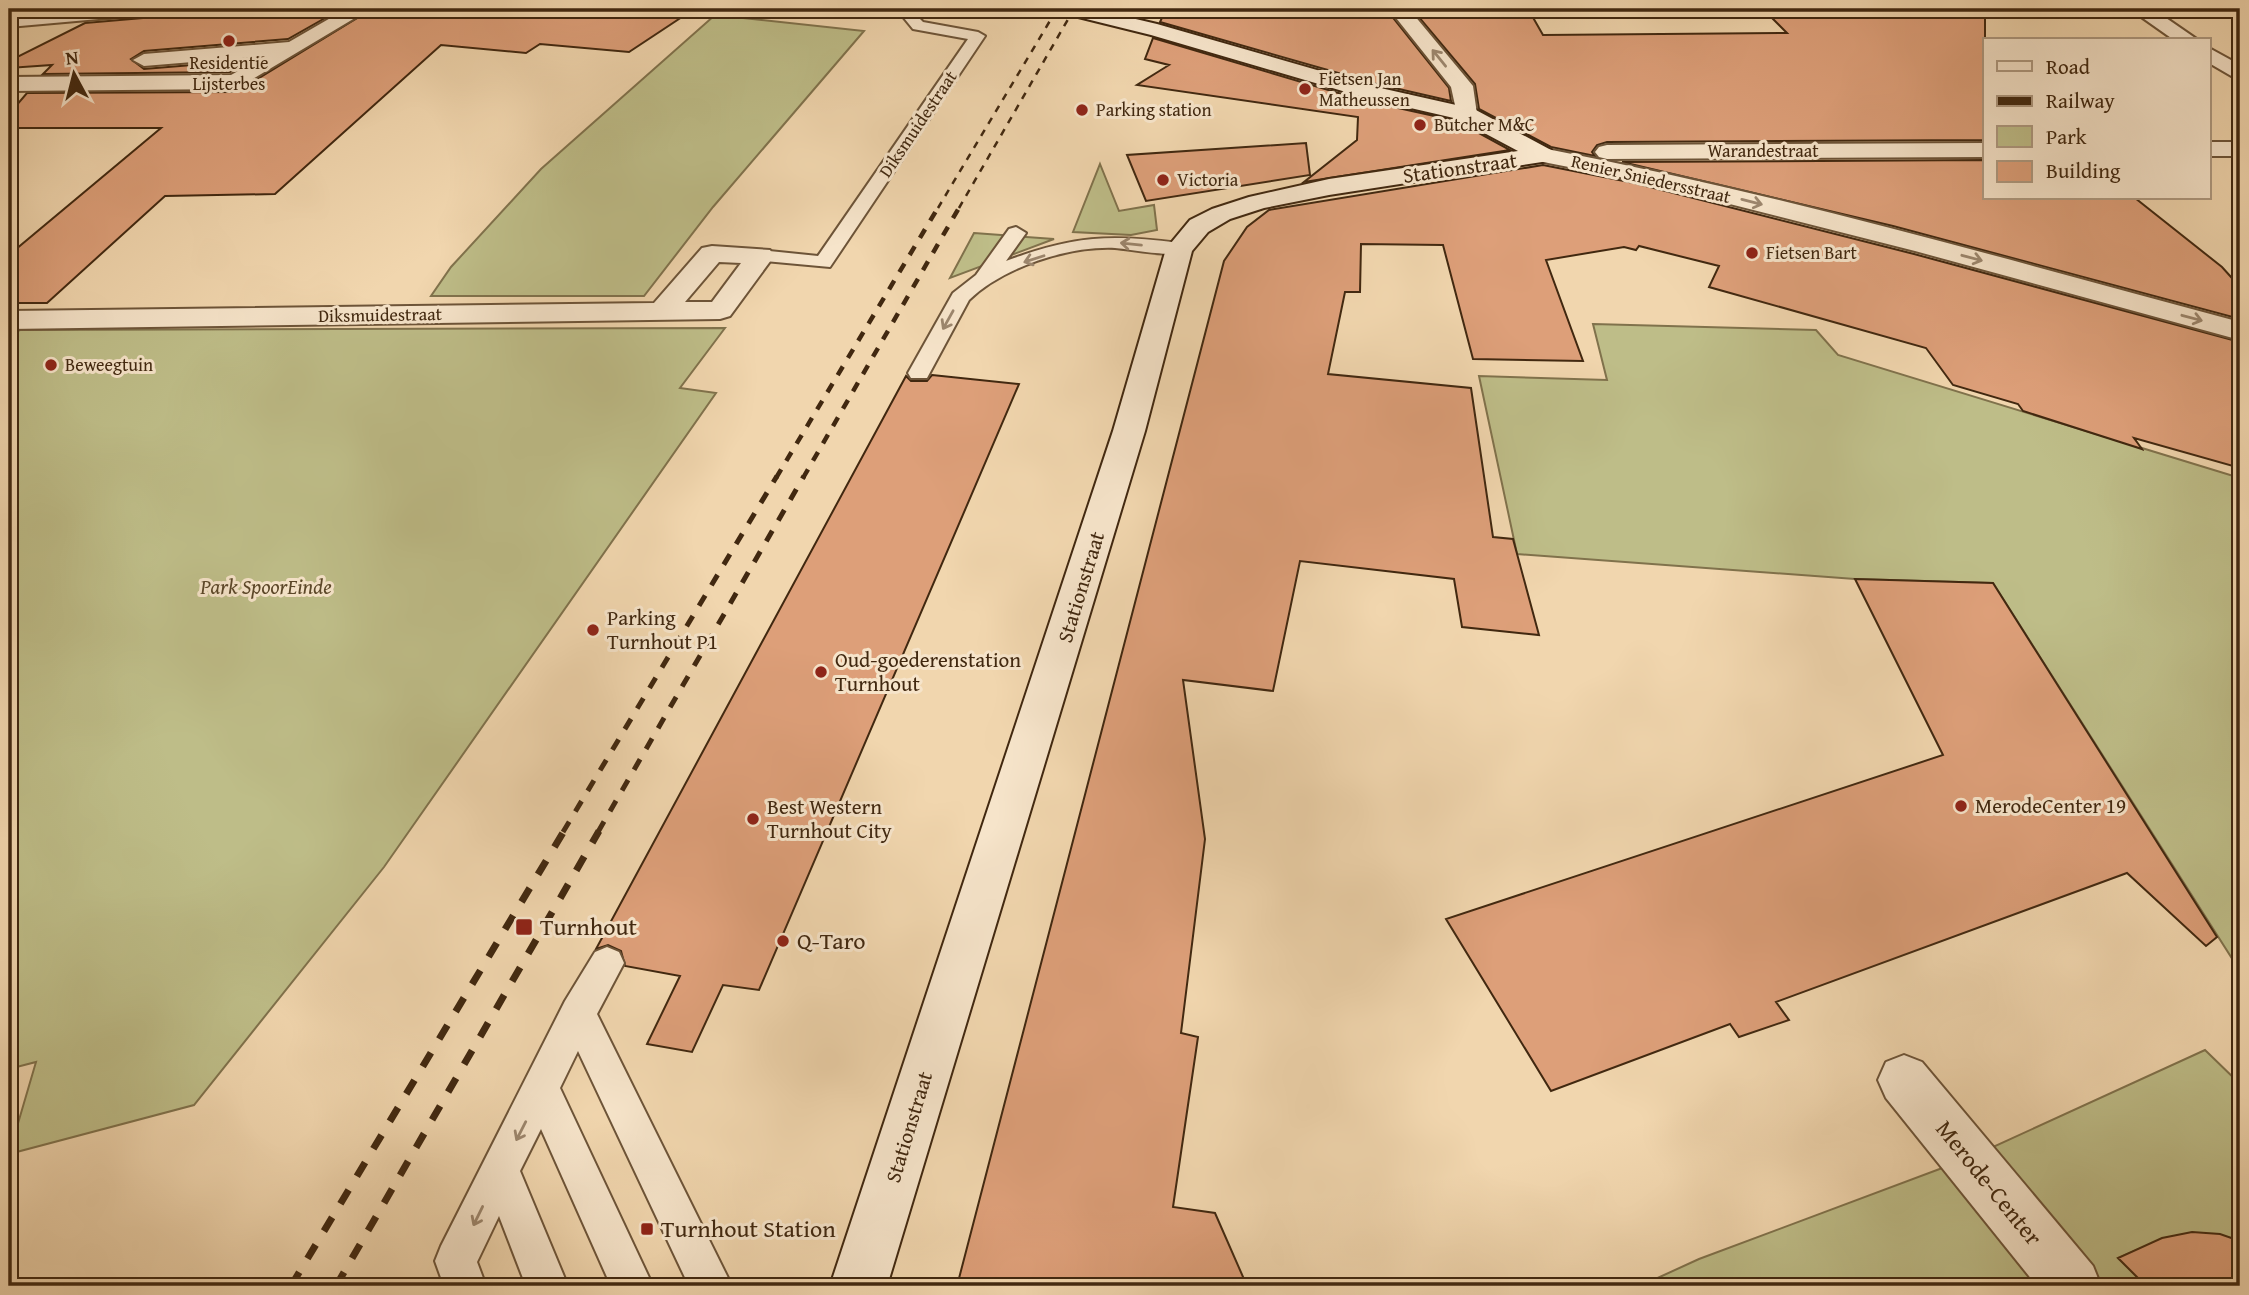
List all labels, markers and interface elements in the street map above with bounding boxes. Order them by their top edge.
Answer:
marker: Residentie Lijsterbes [221,33,237,49]
north arrow [38,38,108,108]
legend [1983,38,2210,200]
text: N [64,42,80,72]
place label: Residentie Lijsterbes [189,49,269,97]
one-way arrow [1432,50,1447,68]
text: Road [2046,51,2091,82]
street label: Diksmuidestraat [872,64,964,183]
place label: Fietsen Jan Matheussen [1319,65,1410,113]
marker: Fietsen Jan Matheussen [1297,81,1313,97]
text: Railway [2046,85,2115,116]
place label: Parking station [1096,96,1212,123]
marker: Parking station [1074,102,1090,118]
place label: Butcher M&C [1434,111,1535,138]
marker: Butcher M&C [1412,117,1428,133]
text: Park [2046,121,2087,152]
street label: Warandestraat [1707,137,1819,164]
street label: Stationstraat [1401,144,1520,191]
street label: Renier Sniedersstraat [1569,147,1734,210]
text: Building [2046,155,2121,186]
place label: Victoria [1177,166,1239,193]
marker: Victoria [1155,172,1171,188]
one-way arrow [1740,196,1762,209]
one-way arrow [1120,237,1143,250]
place label: Fietsen Bart [1766,239,1857,266]
marker: Fietsen Bart [1744,245,1760,261]
one-way arrow [1961,253,1983,266]
one-way arrow [1024,254,1046,266]
street label: Diksmuidestraat [318,300,443,329]
one-way arrow [941,309,954,330]
one-way arrow [2180,312,2202,325]
place label: Beweegtuin [65,351,153,378]
marker: Beweegtuin [43,357,59,373]
street label: Stationstraat [1049,527,1112,646]
park label: Park SpoorEinde [199,571,332,602]
place label: Parking Turnhout P1 [607,602,718,657]
marker: Parking Turnhout P1 [585,622,601,638]
place label: Oud-goederenstation Turnhout [835,644,1021,699]
marker: Oud-goederenstation Turnhout [813,664,829,680]
place label: MerodeCenter 19 [1975,790,2126,821]
place label: Best Western Turnhout City [767,791,892,846]
marker: MerodeCenter 19 [1953,798,1969,814]
marker: Best Western Turnhout City [745,811,761,827]
place label: Turnhout [540,909,638,944]
marker: Turnhout [514,917,534,937]
place label: Q-Taro [797,923,865,958]
marker: Q-Taro [775,933,791,949]
street label: Stationstraat [877,1067,940,1186]
street label: Merode-Center [1928,1112,2051,1253]
one-way arrow [514,1120,528,1141]
one-way arrow [471,1205,485,1226]
place label: Turnhout Station [661,1211,836,1246]
marker: Turnhout Station [639,1221,655,1237]

